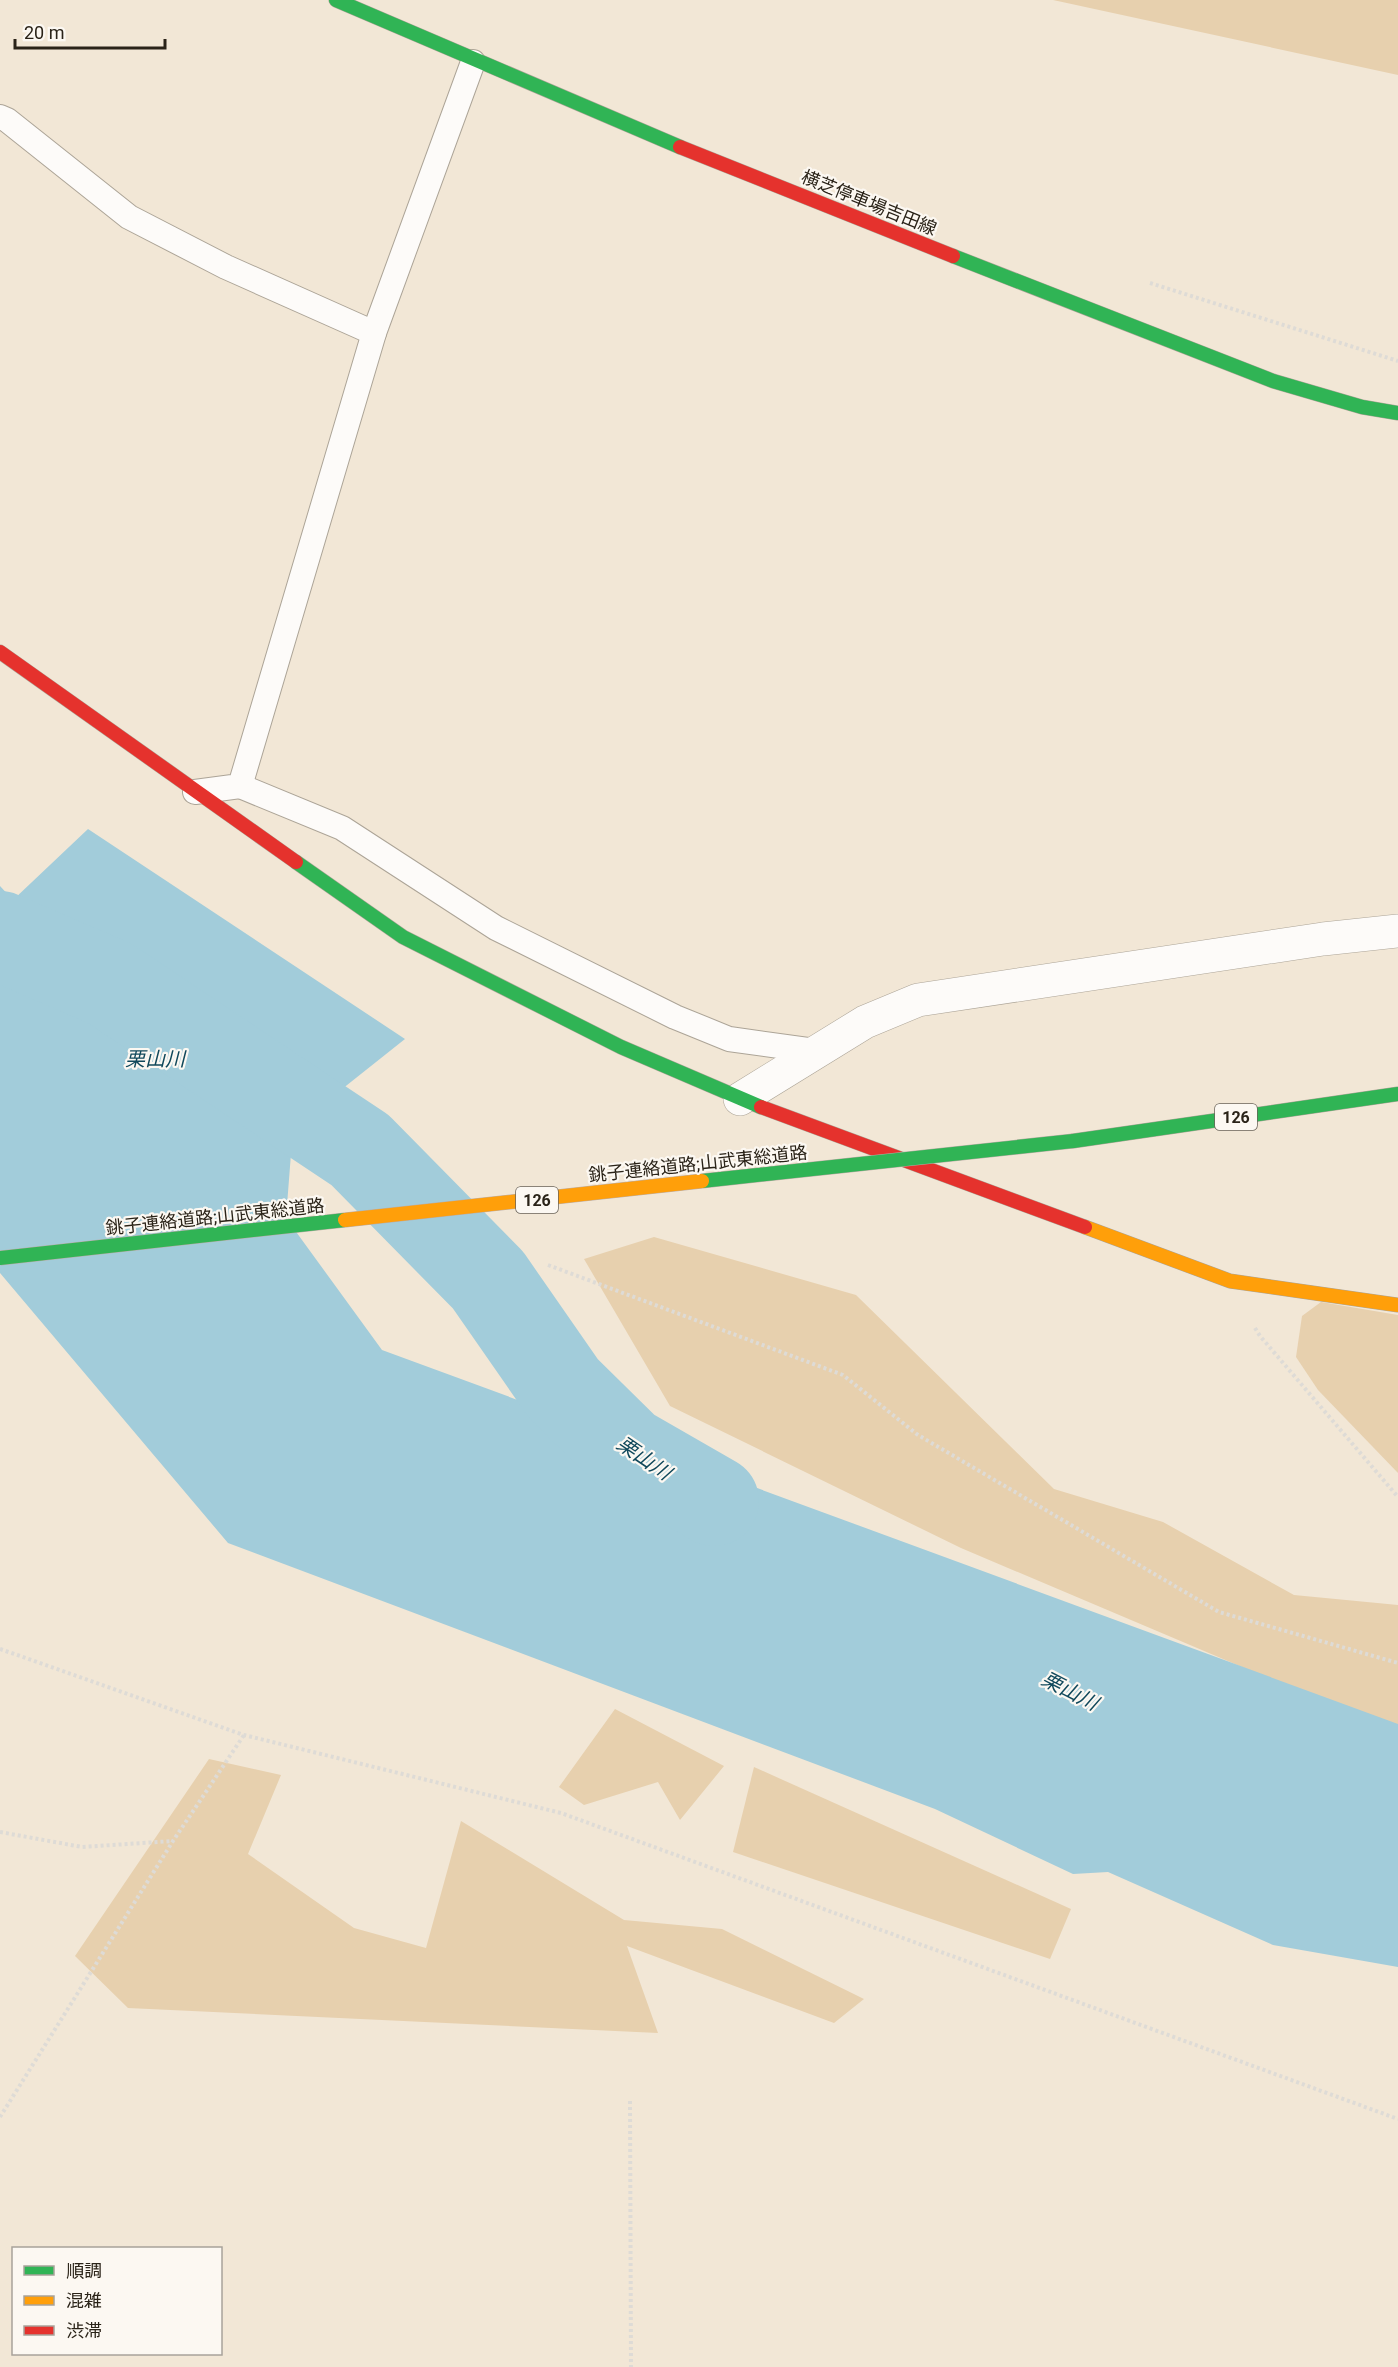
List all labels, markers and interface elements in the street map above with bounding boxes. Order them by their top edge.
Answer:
scale bar [15,12,165,50]
text: 20 m [24,22,64,43]
street label: 横芝停車場吉田線 [798,166,940,239]
water label: 栗山川 [125,1047,187,1071]
road number: 126 [1215,1104,1257,1130]
street label: 銚子連絡道路;山武東総道路 [588,1142,808,1185]
road number: 126 [516,1187,558,1213]
street label: 銚子連絡道路;山武東総道路 [105,1195,325,1238]
water label: 栗山川 [612,1431,677,1486]
water label: 栗山川 [1038,1667,1104,1716]
legend [12,2247,222,2355]
text: 順調 [66,2260,102,2281]
text: 混雑 [66,2290,102,2311]
text: 渋滞 [66,2320,102,2341]

